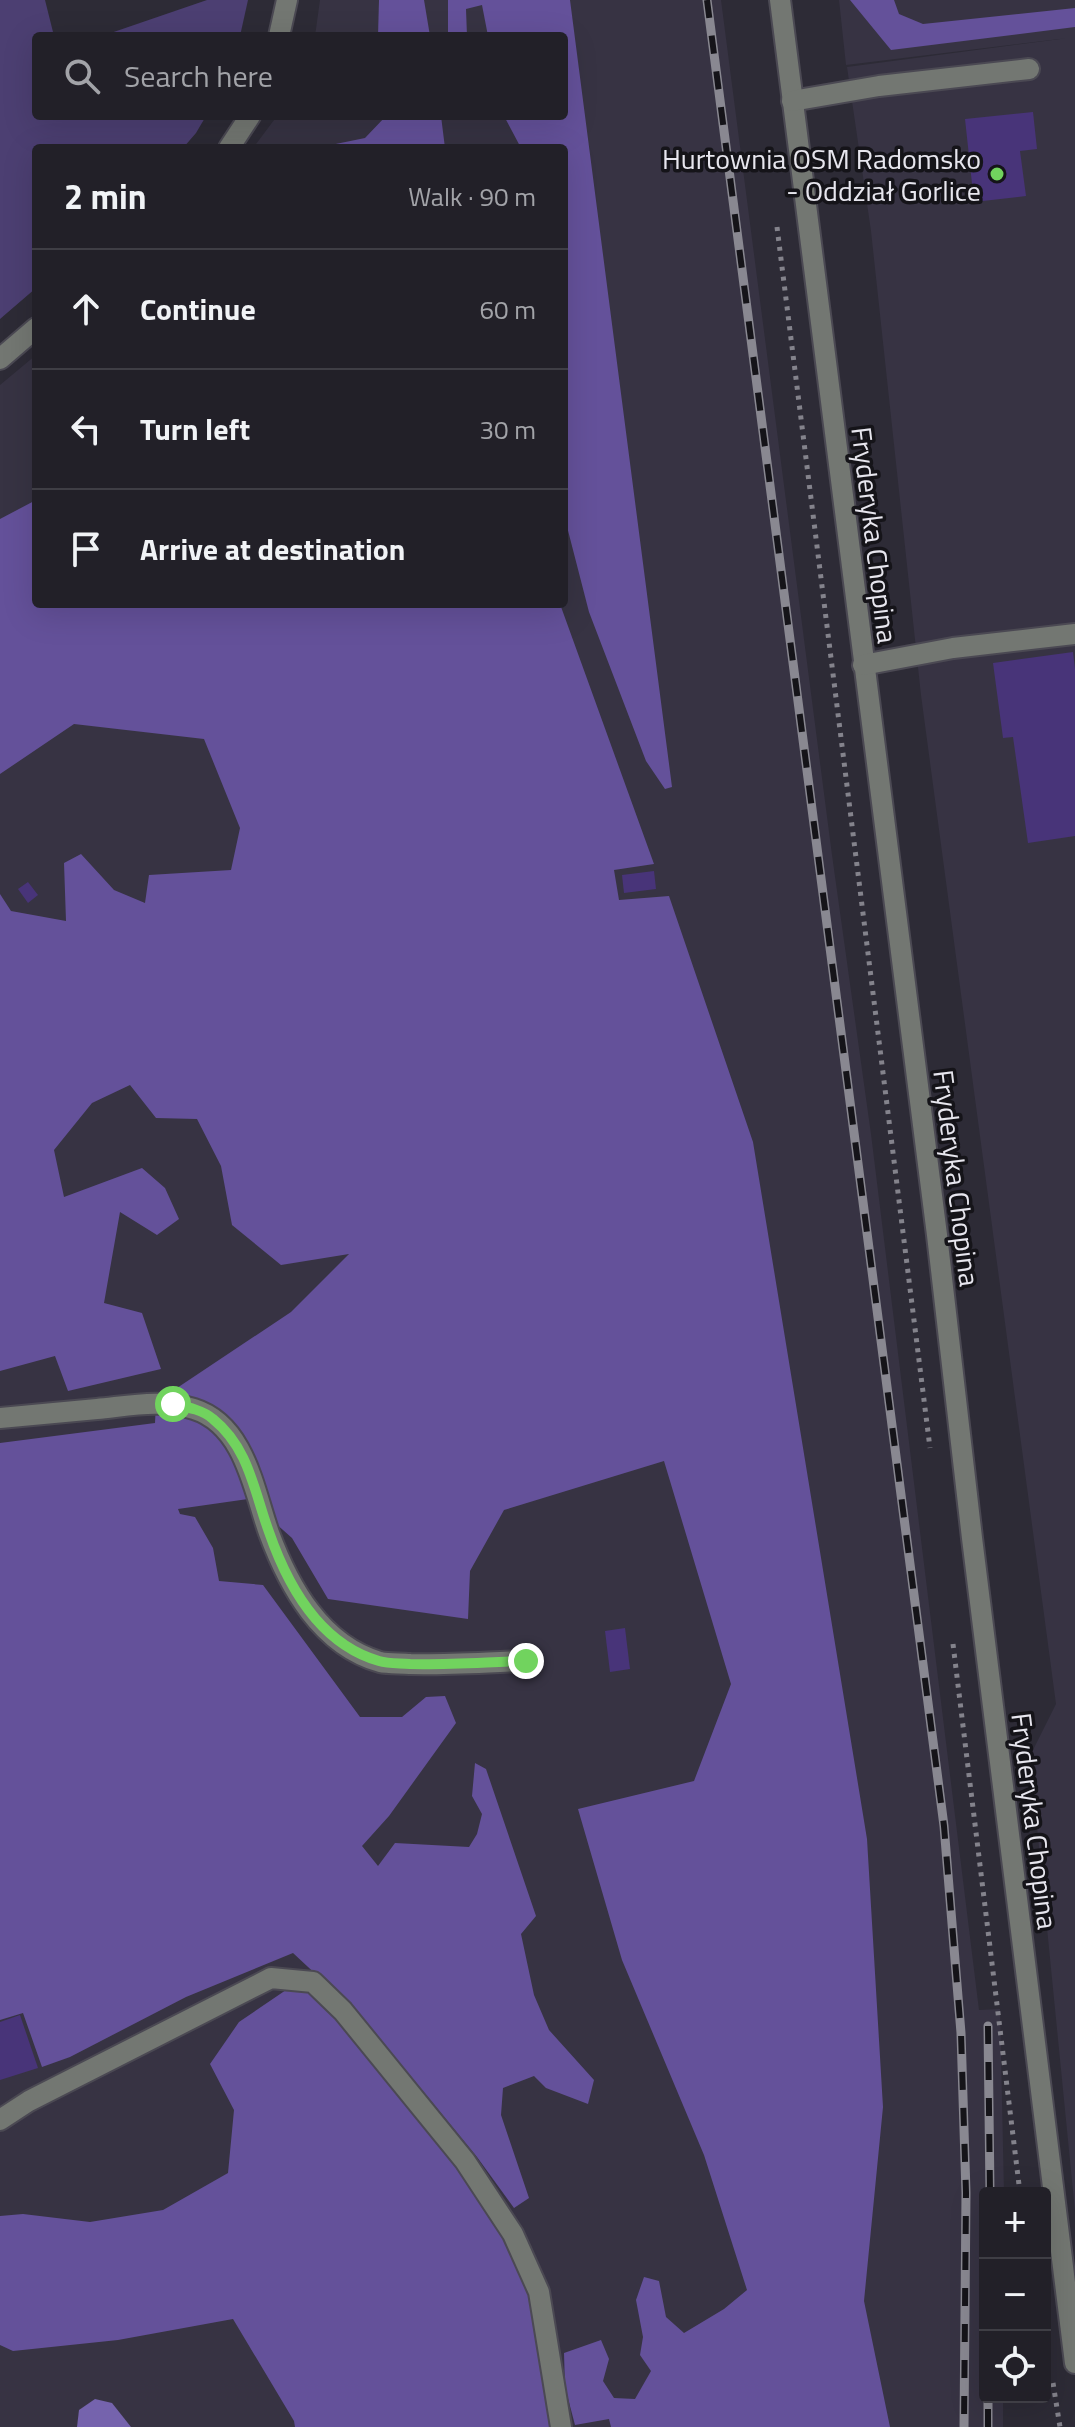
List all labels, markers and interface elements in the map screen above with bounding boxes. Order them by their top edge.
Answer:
search box [32,32,568,120]
text: Search here [124,53,273,99]
icon: search [60,54,104,98]
place label: Hurtownia OSM Radomsko - Oddział Gorlice [662,137,981,212]
marker: Hurtownia OSM Radomsko - Oddział Gorlice [988,165,1006,183]
text: 2 min [64,170,147,222]
text: Walk · 90 m [408,177,536,216]
text: Continue [140,286,256,332]
icon: ahead [64,287,108,331]
text: 60 m [479,290,536,329]
text: Turn left [140,406,250,452]
icon: left [64,407,108,451]
text: 30 m [479,410,536,449]
street label: Fryderyka Chopina [840,424,910,646]
text: Arrive at destination [140,526,405,572]
icon: arrive [64,527,108,571]
street label: Fryderyka Chopina [922,1067,992,1289]
route start [155,1386,191,1422]
route end [508,1643,544,1679]
street label: Fryderyka Chopina [1000,1710,1070,1932]
map controls [979,2187,1051,2403]
button: + [979,2187,1051,2259]
button: − [979,2259,1051,2331]
button: locate [979,2331,1051,2403]

